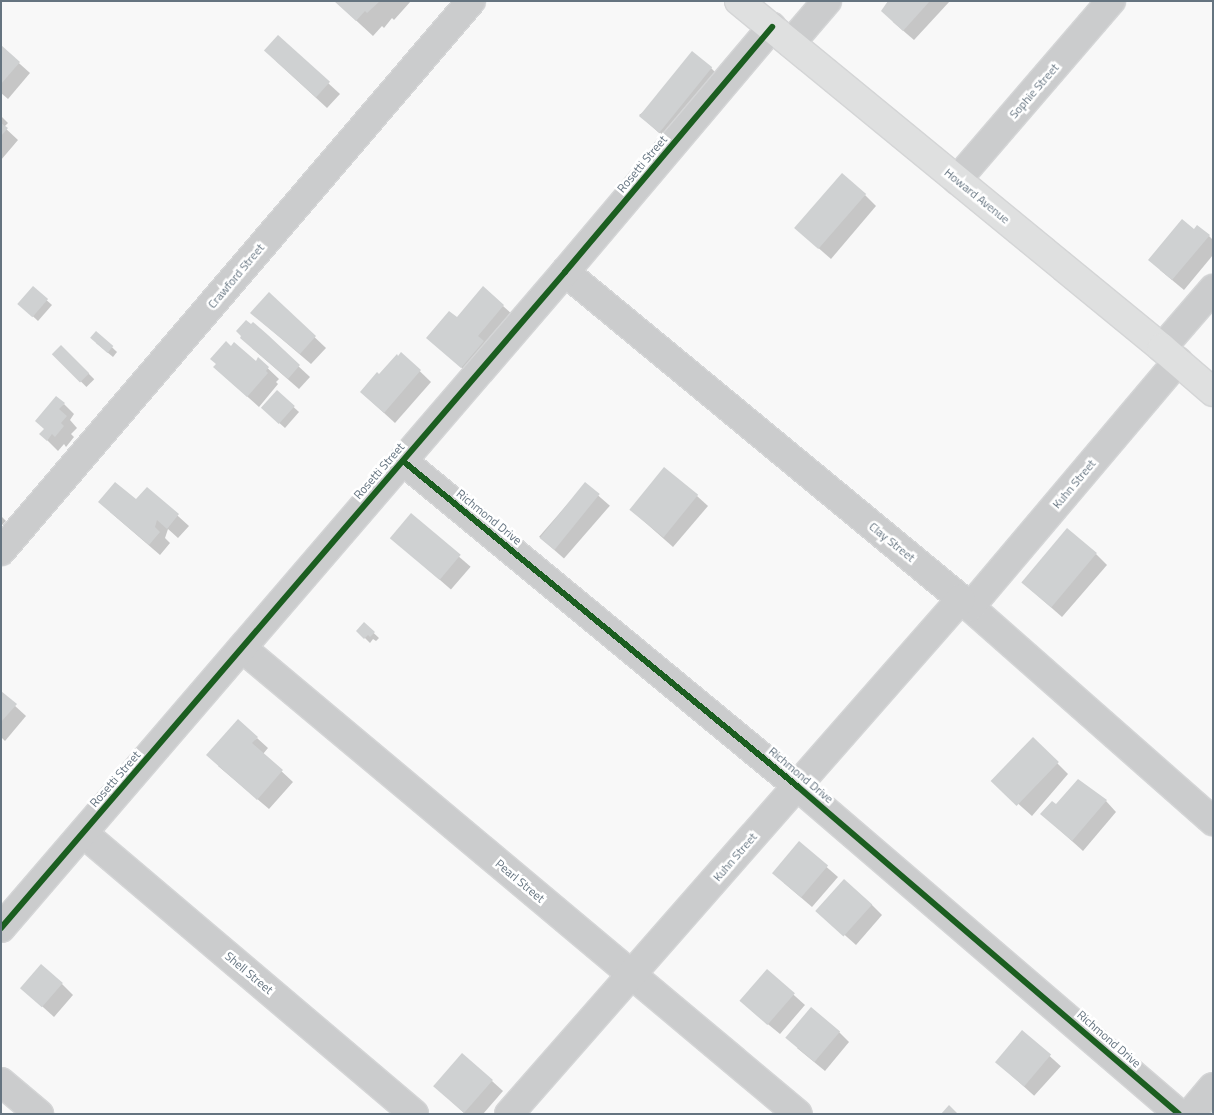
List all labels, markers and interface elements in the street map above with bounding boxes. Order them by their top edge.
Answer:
street label: Sophie Street [1006,61,1062,121]
street label: Rosetti Street [614,133,670,195]
street label: Howard Avenue [941,165,1013,227]
street label: Crawford Street [205,241,267,311]
street label: Rosetti Street [351,440,407,502]
street label: Kuhn Street [1049,457,1099,511]
street label: Richmond Drive [453,486,525,548]
street label: Clay Street [866,519,918,565]
street label: Richmond Drive [766,744,836,806]
street label: Rosetti Street [87,748,143,810]
street label: Kuhn Street [710,830,760,884]
street label: Pearl Street [493,856,547,906]
street label: Shell Street [222,949,276,997]
street label: Richmond Drive [1074,1007,1144,1071]

